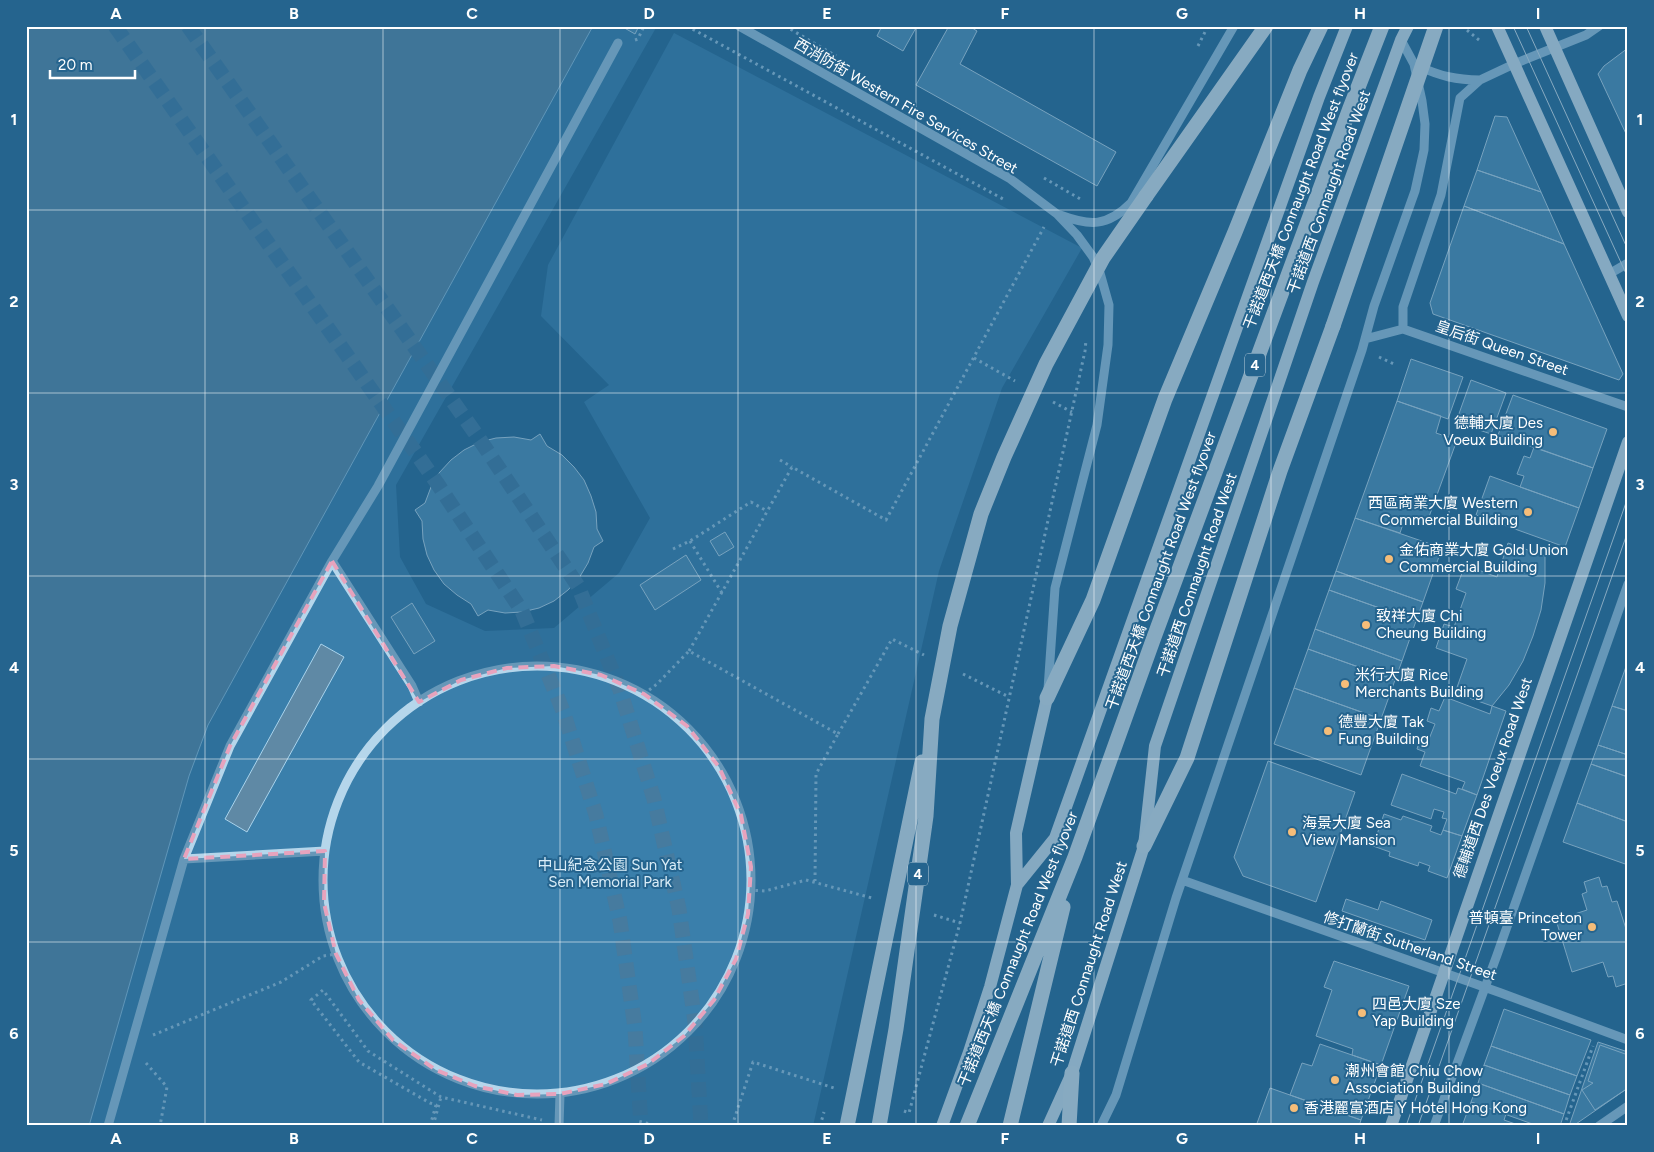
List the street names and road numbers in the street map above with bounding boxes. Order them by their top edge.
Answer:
street label: 西消防街 Western Fire Services Street [791,34,1021,178]
street label: 干諾道西天橋 Connaught Road West flyover [1240,50,1362,332]
street label: 干諾道西 Connaught Road West [1284,87,1374,296]
street label: 皇后街 Queen Street [1433,317,1571,379]
road number: 4 [1245,354,1265,376]
street label: 干諾道西天橋 Connaught Road West flyover [1102,429,1220,713]
street label: 干諾道西 Connaught Road West [1153,470,1241,680]
street label: 德輔道西 Des Voeux Road West [1450,675,1536,881]
street label: 干諾道西天橋 Connaught Road West flyover [954,809,1082,1089]
street label: 干諾道西 Connaught Road West [1047,858,1131,1069]
road number: 4 [908,862,928,886]
street label: 修打蘭街 Sutherland Street [1321,908,1499,984]

